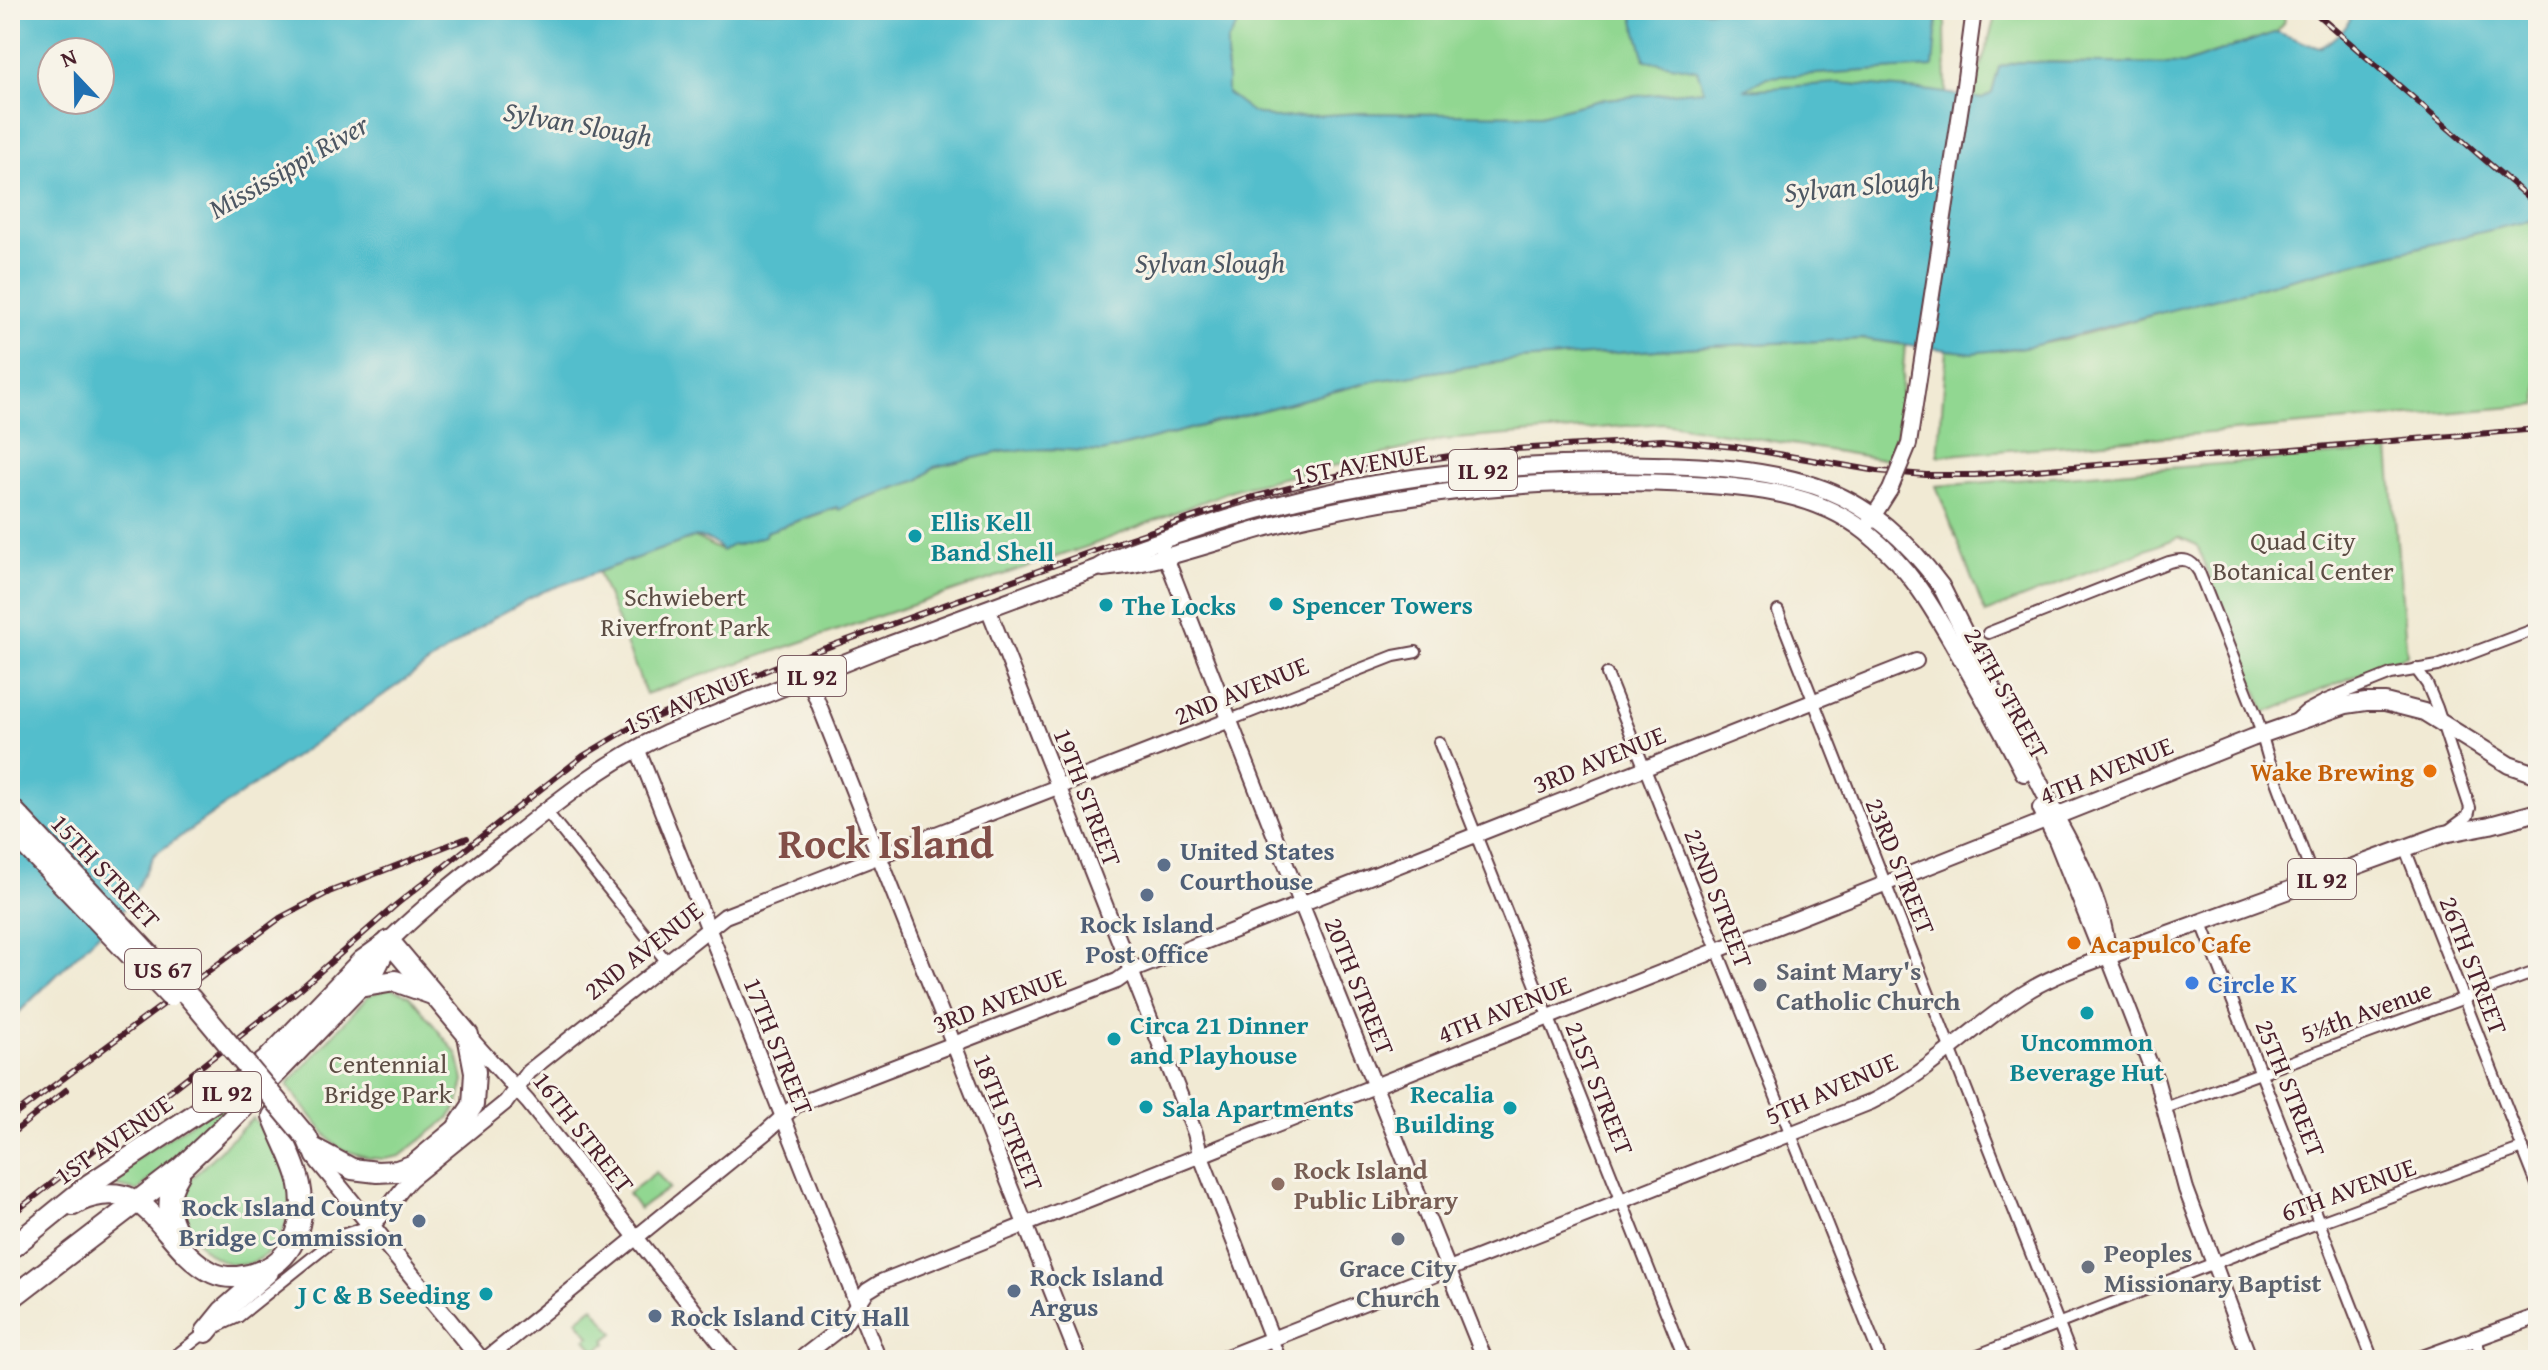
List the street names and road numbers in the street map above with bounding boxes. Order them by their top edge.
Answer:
street label: 1ST AVENUE [1289,433,1431,495]
road number: IL 92 [1449,450,1517,490]
street label: 24TH STREET [1955,620,2060,767]
street label: 2ND AVENUE [1168,645,1314,735]
street label: 1ST AVENUE [617,655,759,745]
road number: IL 92 [778,656,846,696]
street label: 3RD AVENUE [1527,715,1671,803]
street label: 19TH STREET [1044,722,1132,872]
street label: 4TH AVENUE [2033,725,2179,815]
street label: 23RD STREET [1856,792,1946,941]
street label: 15TH STREET [42,804,170,938]
street label: 22ND STREET [1675,823,1764,974]
road number: IL 92 [2288,859,2356,899]
street label: 26TH STREET [2430,890,2518,1040]
street label: 2ND AVENUE [575,891,711,1009]
street label: 20TH STREET [1315,911,1406,1061]
road number: US 67 [125,949,201,989]
street label: 3RD AVENUE [927,957,1071,1043]
street label: 4TH AVENUE [1431,964,1577,1054]
street label: 5½th Avenue [2295,969,2437,1053]
street label: 17TH STREET [734,971,825,1121]
street label: 25TH STREET [2246,1013,2337,1163]
street label: 21ST STREET [1555,1015,1645,1161]
street label: 5TH AVENUE [1759,1041,1903,1135]
street label: 18TH STREET [964,1047,1055,1197]
street label: 16TH STREET [524,1063,644,1202]
road number: IL 92 [193,1072,261,1112]
street label: 1ST AVENUE [46,1084,180,1194]
street label: 6TH AVENUE [2275,1147,2421,1231]

